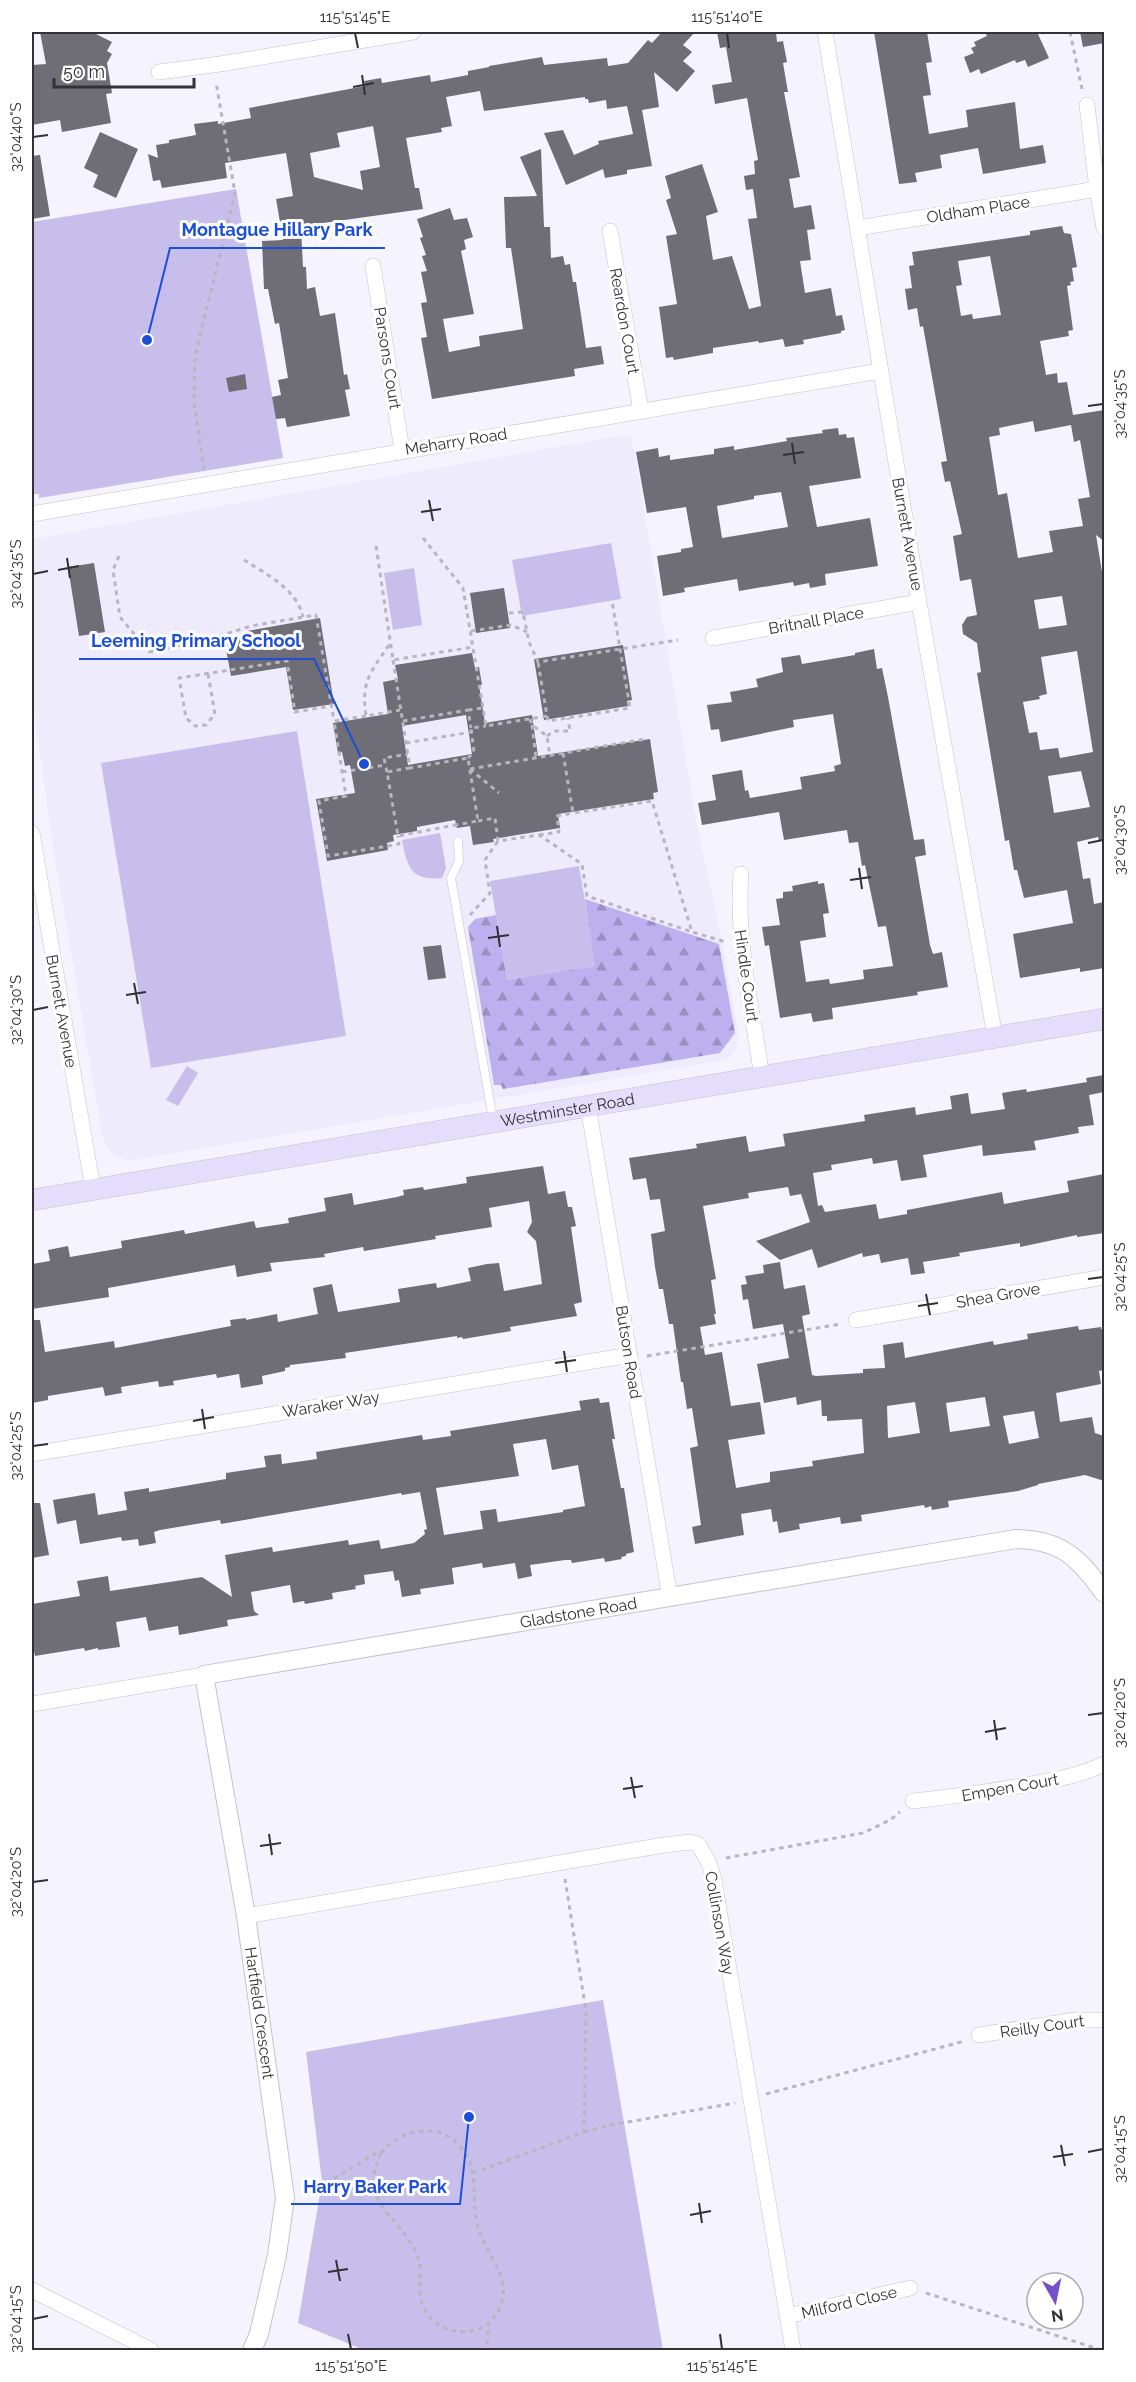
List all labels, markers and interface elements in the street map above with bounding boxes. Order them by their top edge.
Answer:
text: 115°51'45"E [320,8,390,26]
text: 115°51'40"E [691,8,763,26]
scale bar [54,51,194,89]
text: 50 m [63,61,105,82]
text: 32°04'40"S [7,102,25,172]
street label: Oldham Place [925,192,1031,227]
callout: Montague Hillary Park [170,212,385,248]
text: Montague Hillary Park [182,219,373,240]
street label: Reardon Court [606,266,643,376]
street label: Parsons Court [370,305,405,411]
text: 32°04'35"S [1111,369,1129,439]
street label: Meharry Road [404,424,509,459]
street label: Burnett Avenue [888,476,927,592]
text: 32°04'35"S [7,539,25,609]
street label: Britnall Place [767,603,865,638]
callout: Leeming Primary School [79,623,314,659]
text: Leeming Primary School [91,630,301,651]
text: 32°04'30"S [1111,805,1129,875]
street label: Hindle Court [731,929,762,1024]
street label: Burnett Avenue [42,953,81,1069]
text: 32°04'30"S [7,975,25,1045]
street label: Westminster Road [499,1089,636,1131]
text: 32°04'25"S [1111,1242,1129,1312]
street label: Shea Grove [955,1279,1042,1312]
street label: Butson Road [612,1304,645,1400]
street label: Waraker Way [281,1387,381,1422]
text: 32°04'25"S [7,1411,25,1481]
street label: Gladstone Road [519,1594,638,1632]
text: 32°04'20"S [1111,1678,1129,1748]
street label: Empen Court [960,1770,1061,1805]
text: 32°04'20"S [7,1847,25,1917]
street label: Collinson Way [701,1870,738,1977]
street label: Hartfield Crescent [241,1946,278,2081]
street label: Reilly Court [999,2011,1086,2042]
text: 32°04'15"S [1111,2115,1129,2183]
callout: Harry Baker Park [291,2168,460,2204]
text: Harry Baker Park [303,2176,448,2197]
north arrow [1025,2271,1085,2331]
street label: Milford Close [799,2282,899,2323]
text: 32°04'15"S [7,2285,25,2353]
text: N [1050,2305,1065,2326]
text: 115°51'50"E [315,2357,387,2375]
text: 115°51'45"E [687,2357,757,2375]

